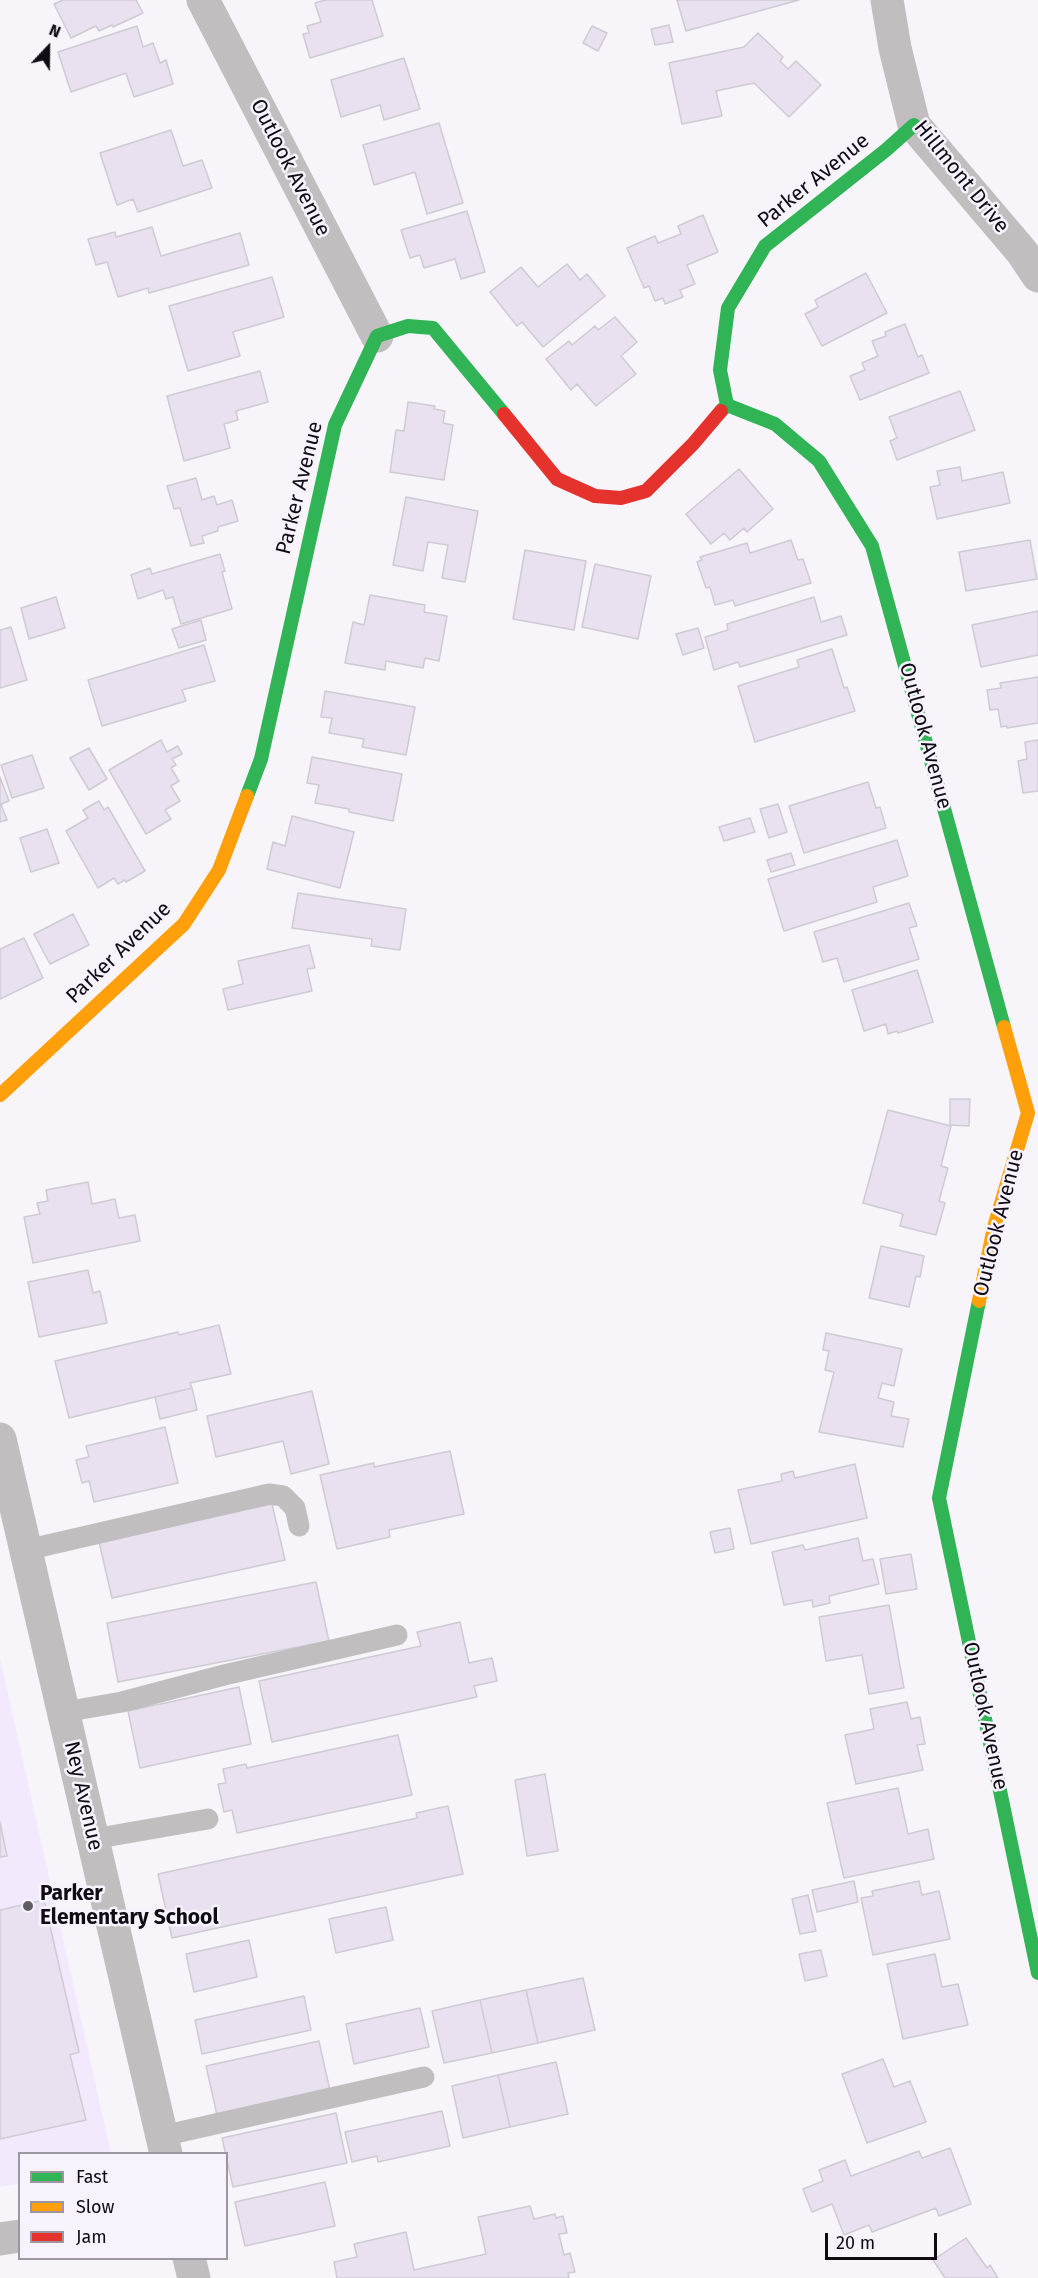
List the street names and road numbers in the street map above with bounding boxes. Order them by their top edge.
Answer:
street label: Outlook Avenue [245,95,335,241]
street label: Hillmont Drive [908,116,1014,238]
street label: Parker Avenue [753,128,875,234]
street label: Parker Avenue [271,419,329,557]
street label: Outlook Avenue [893,660,957,812]
street label: Parker Avenue [61,897,177,1009]
street label: Outlook Avenue [969,1147,1029,1299]
street label: Outlook Avenue [957,1640,1013,1792]
street label: Ney Avenue [58,1739,108,1853]

